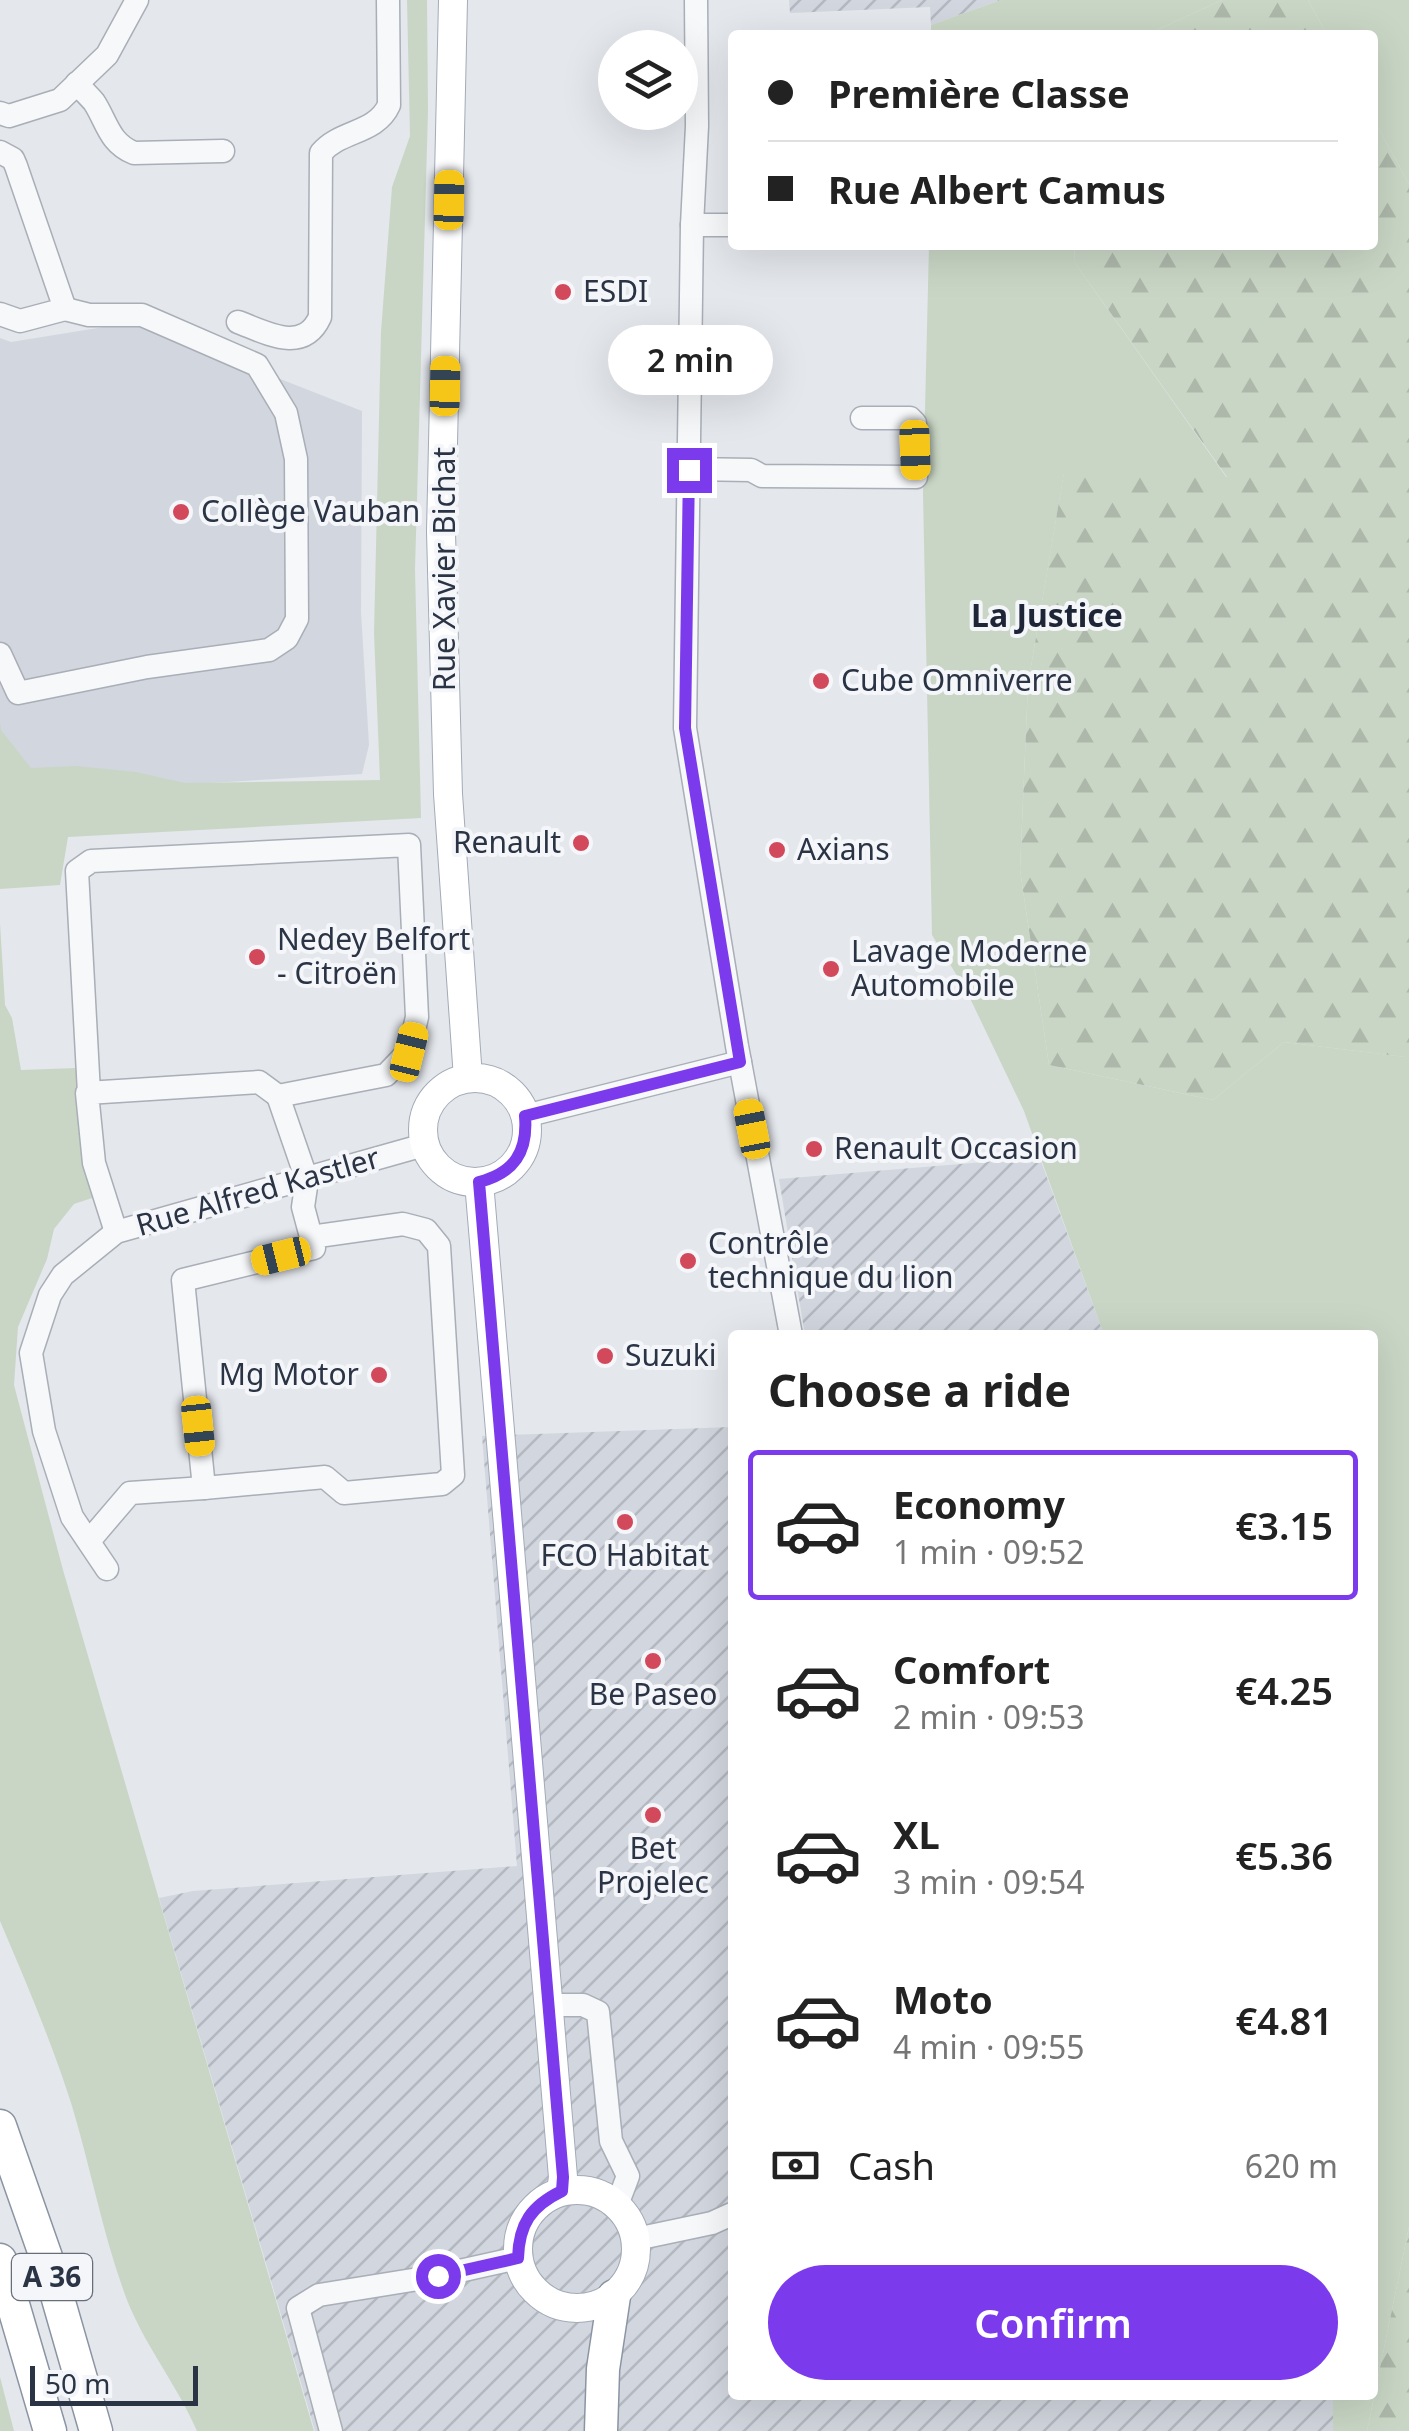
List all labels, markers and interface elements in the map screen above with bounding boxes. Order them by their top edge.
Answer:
map controls [598,30,698,130]
button: layers [598,30,698,130]
text: Première Classe [828,67,1130,119]
text: Rue Albert Camus [828,163,1166,215]
car [433,170,465,230]
place label: ESDI [583,270,648,311]
marker: ESDI [552,281,574,303]
callout: 2 min [606,325,772,395]
text: 2 min [647,338,734,381]
car [429,356,461,416]
car [899,419,931,481]
street label: Rue Xavier Bichat [423,447,464,691]
route end [667,448,712,493]
place label: Collège Vauban [201,490,420,531]
marker: Collège Vauban [170,501,192,523]
district label: La Justice [971,593,1123,636]
place label: Cube Omniverre [841,659,1073,700]
marker: Cube Omniverre [810,670,832,692]
place label: Renault [453,821,561,862]
place label: Axians [797,828,890,869]
marker: Renault [570,832,592,854]
marker: Axians [766,839,788,861]
place label: Nedey Belfort - Citroën [277,918,471,993]
place label: Lavage Moderne Automobile [851,930,1087,1005]
marker: Nedey Belfort - Citroën [246,946,268,968]
marker: Lavage Moderne Automobile [820,958,842,980]
car [387,1019,431,1085]
car [732,1097,772,1161]
place label: Renault Occasion [834,1127,1078,1168]
street label: Rue Alfred Kastler [131,1136,384,1245]
marker: Renault Occasion [803,1138,825,1160]
place label: Contrôle technique du lion [708,1222,954,1297]
car [248,1234,314,1278]
marker: Contrôle technique du lion [677,1250,699,1272]
place label: Suzuki [625,1334,716,1375]
marker: Suzuki [594,1345,616,1367]
place label: Mg Motor [219,1353,359,1394]
text: Choose a ride [768,1359,1071,1420]
marker: Mg Motor [368,1364,390,1386]
car [180,1395,216,1457]
text: Economy [893,1478,1065,1530]
icon: car [773,1480,863,1570]
text: €3.15 [1236,1499,1333,1551]
marker: FCO Habitat [614,1511,636,1533]
text: 1 min · 09:52 [893,1530,1085,1573]
place label: FCO Habitat [541,1534,710,1575]
text: Comfort [893,1643,1050,1695]
icon: car [773,1645,863,1735]
marker: Be Paseo [642,1650,664,1672]
text: €4.25 [1236,1664,1333,1716]
place label: Be Paseo [589,1673,717,1714]
text: 2 min · 09:53 [893,1695,1085,1738]
marker: Bet Projelec [642,1804,664,1826]
text: XL [893,1808,940,1860]
icon: car [773,1810,863,1900]
place label: Bet Projelec [597,1827,709,1902]
text: €5.36 [1236,1829,1333,1881]
text: 3 min · 09:54 [893,1860,1085,1903]
text: Moto [893,1973,993,2025]
icon: car [773,1975,863,2065]
text: €4.81 [1236,1994,1333,2046]
text: 4 min · 09:55 [893,2025,1085,2068]
icon: cash [768,2138,823,2193]
text: Cash [848,2139,935,2191]
text: 620 m [1245,2144,1338,2187]
road number: A 36 [12,2254,92,2300]
route start [416,2254,461,2299]
button: Confirm [768,2265,1338,2380]
scale bar [30,2361,198,2406]
text: 50 m [45,2364,111,2402]

